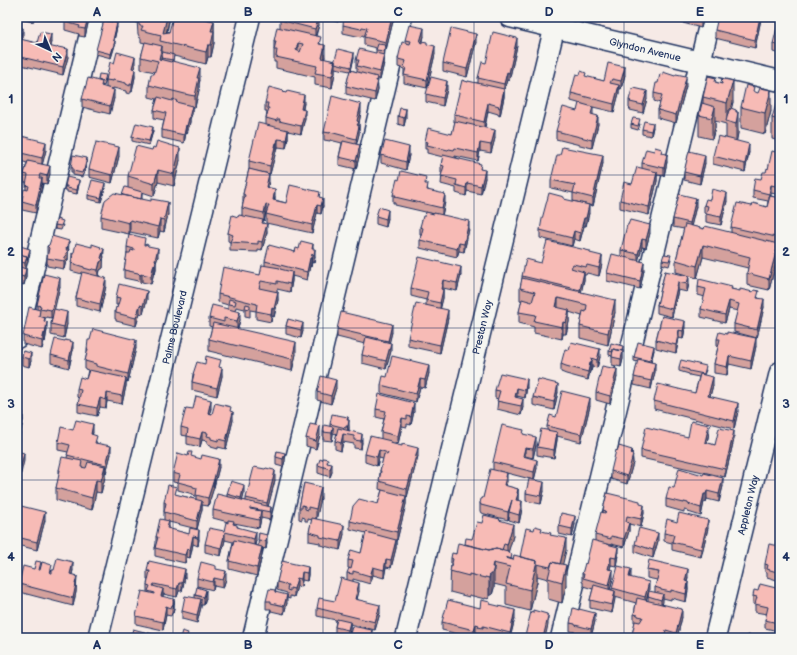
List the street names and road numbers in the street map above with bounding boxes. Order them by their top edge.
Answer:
street label: Glyndon Avenue [608,36,682,64]
street label: Palms Boulevard [160,289,190,365]
street label: Preston Way [470,298,495,356]
street label: Appleton Way [735,474,762,536]

